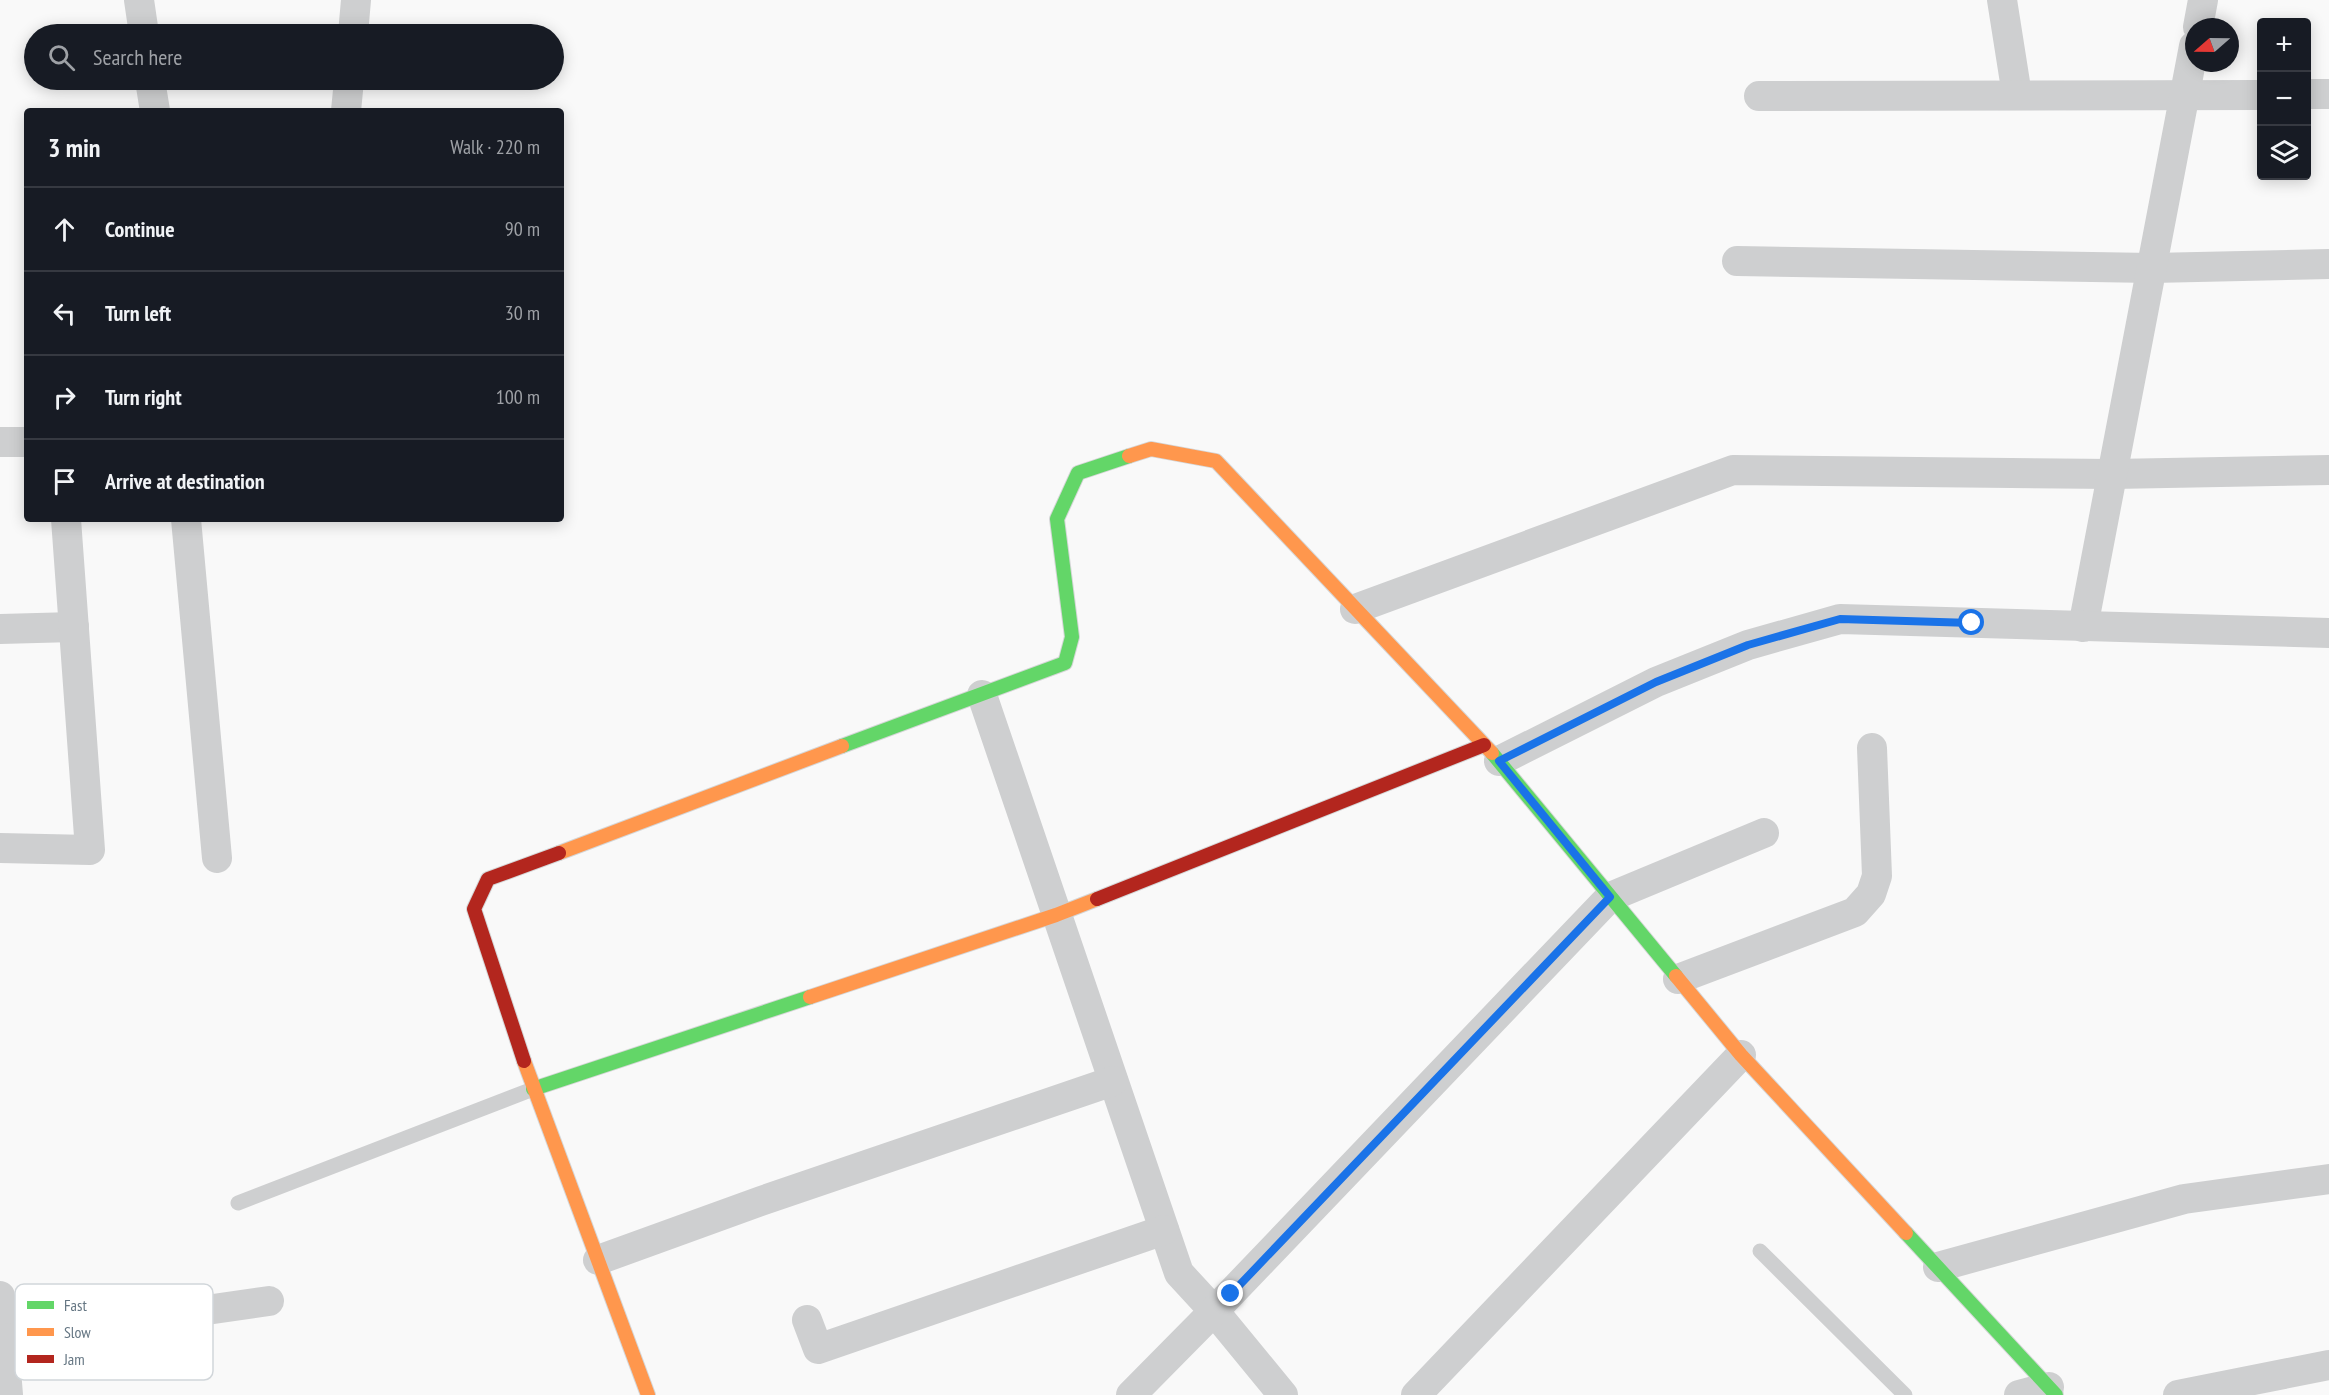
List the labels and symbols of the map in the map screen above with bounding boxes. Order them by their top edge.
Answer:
north arrow [2185,18,2239,72]
route start [1958,609,1984,635]
route end [1217,1280,1243,1306]
legend [15,1284,213,1380]
text: Fast [64,1295,87,1315]
text: Slow [64,1322,91,1342]
text: Jam [63,1349,85,1369]

